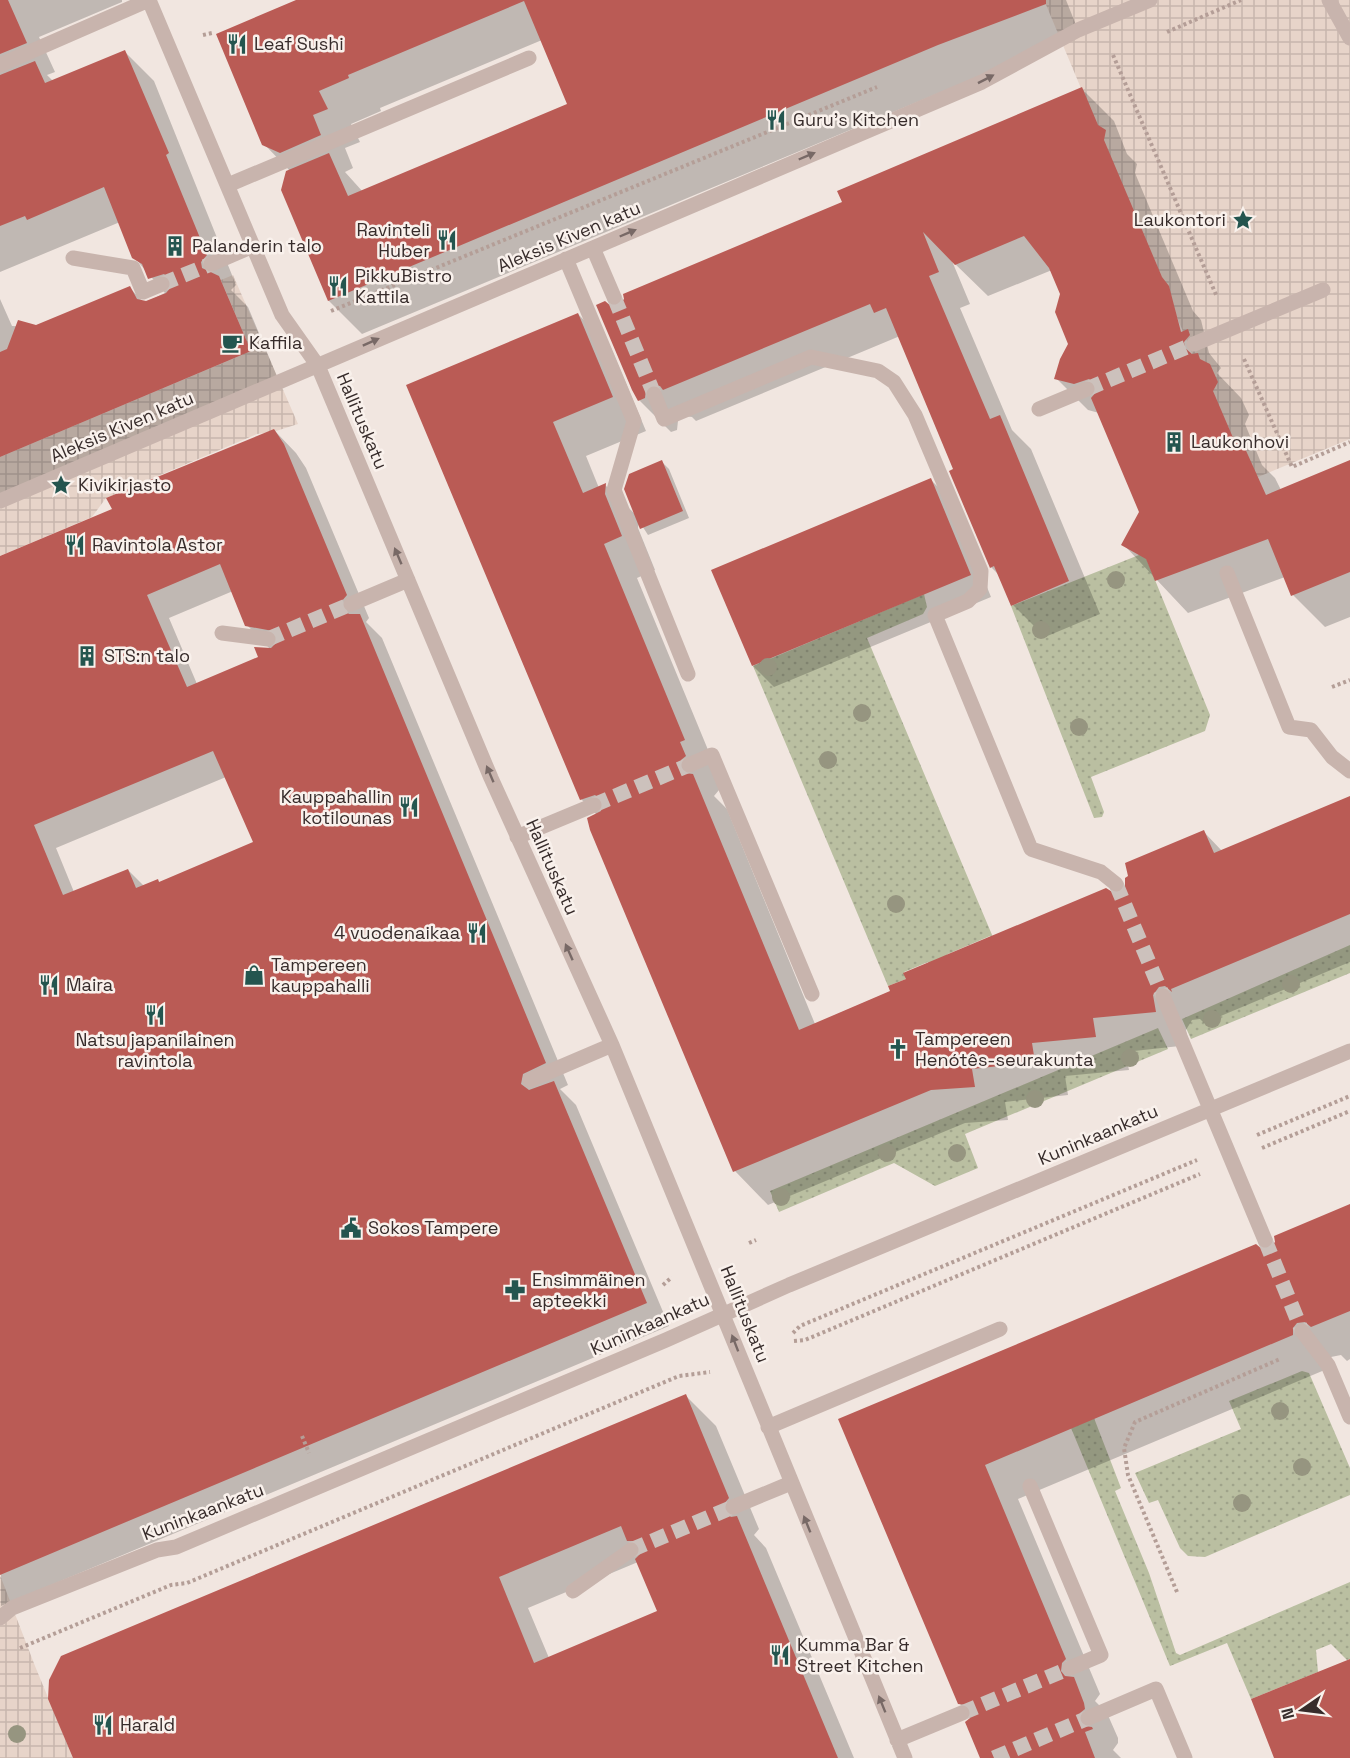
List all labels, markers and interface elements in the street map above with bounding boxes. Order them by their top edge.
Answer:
restaurant icon: Leaf Sushi [225,32,249,56]
place label: Leaf Sushi [254,32,344,55]
one-way arrow [978,74,995,84]
restaurant icon: Guru's Kitchen [764,108,788,132]
place label: Guru's Kitchen [793,108,919,131]
one-way arrow [799,152,816,161]
street label: Aleksis Kiven katu [494,196,644,277]
place label: Laukontori [1134,208,1226,231]
place icon: Laukontori [1231,208,1255,232]
place label: Ravinteli Huber [356,218,430,262]
restaurant icon: Ravinteli Huber [435,228,459,252]
one-way arrow [619,228,637,237]
building icon: Palanderin talo [163,234,187,258]
place label: Palanderin talo [192,234,322,257]
place label: PikkuBistro Kattila [355,264,452,308]
restaurant icon: PikkuBistro Kattila [326,274,350,298]
cafe icon: Kaffila [220,331,244,355]
place label: Kaffila [249,331,302,354]
one-way arrow [363,337,381,347]
street label: Hallituskatu [332,369,393,473]
street label: Aleksis Kiven katu [47,386,197,467]
building icon: Laukonhovi [1162,430,1186,454]
place label: Laukonhovi [1191,430,1289,453]
place icon: Kivikirjasto [49,473,73,497]
place label: Kivikirjasto [78,473,171,496]
restaurant icon: Ravintola Astor [63,533,87,557]
place label: Ravintola Astor [92,533,223,556]
one-way arrow [393,547,402,565]
building icon: STS:n talo [75,644,99,668]
place label: STS:n talo [104,644,190,667]
one-way arrow [485,766,494,783]
place label: Kauppahallin kotilounas [281,785,392,829]
restaurant icon: Kauppahallin kotilounas [397,795,421,819]
street label: Hallituskatu [521,815,584,918]
place label: 4 vuodenaikaa [334,921,460,944]
restaurant icon: 4 vuodenaikaa [465,921,489,945]
one-way arrow [565,944,574,961]
place label: Tampereen kauppahalli [271,953,370,997]
shop icon: Tampereen kauppahalli [242,963,266,987]
restaurant icon: Maira [37,973,61,997]
place label: Maira [66,973,113,996]
restaurant icon: Natsu japanilainen ravintola [143,1003,167,1027]
place label: Tampereen Henótês-seurakunta [915,1027,1094,1071]
place label: Natsu japanilainen ravintola [75,1028,235,1072]
church icon: Tampereen Henótês-seurakunta [886,1037,910,1061]
street label: Kuninkaankatu [1034,1099,1161,1170]
public building icon: Sokos Tampere [339,1216,363,1240]
place label: Sokos Tampere [368,1216,498,1239]
street label: Hallituskatu [716,1262,775,1366]
place label: Ensimmäinen apteekki [532,1268,646,1312]
pharmacy icon: Ensimmäinen apteekki [503,1278,527,1302]
street label: Kuninkaankatu [587,1287,713,1360]
one-way arrow [730,1334,739,1352]
street label: Kuninkaankatu [139,1478,267,1545]
one-way arrow [802,1515,811,1533]
place label: Kumma Bar & Street Kitchen [797,1633,923,1677]
restaurant icon: Kumma Bar & Street Kitchen [768,1643,792,1667]
north arrow [1272,1680,1332,1740]
one-way arrow [877,1695,886,1713]
text: N [1276,1706,1299,1721]
restaurant icon: Harald [91,1713,115,1737]
place label: Harald [120,1713,175,1736]

